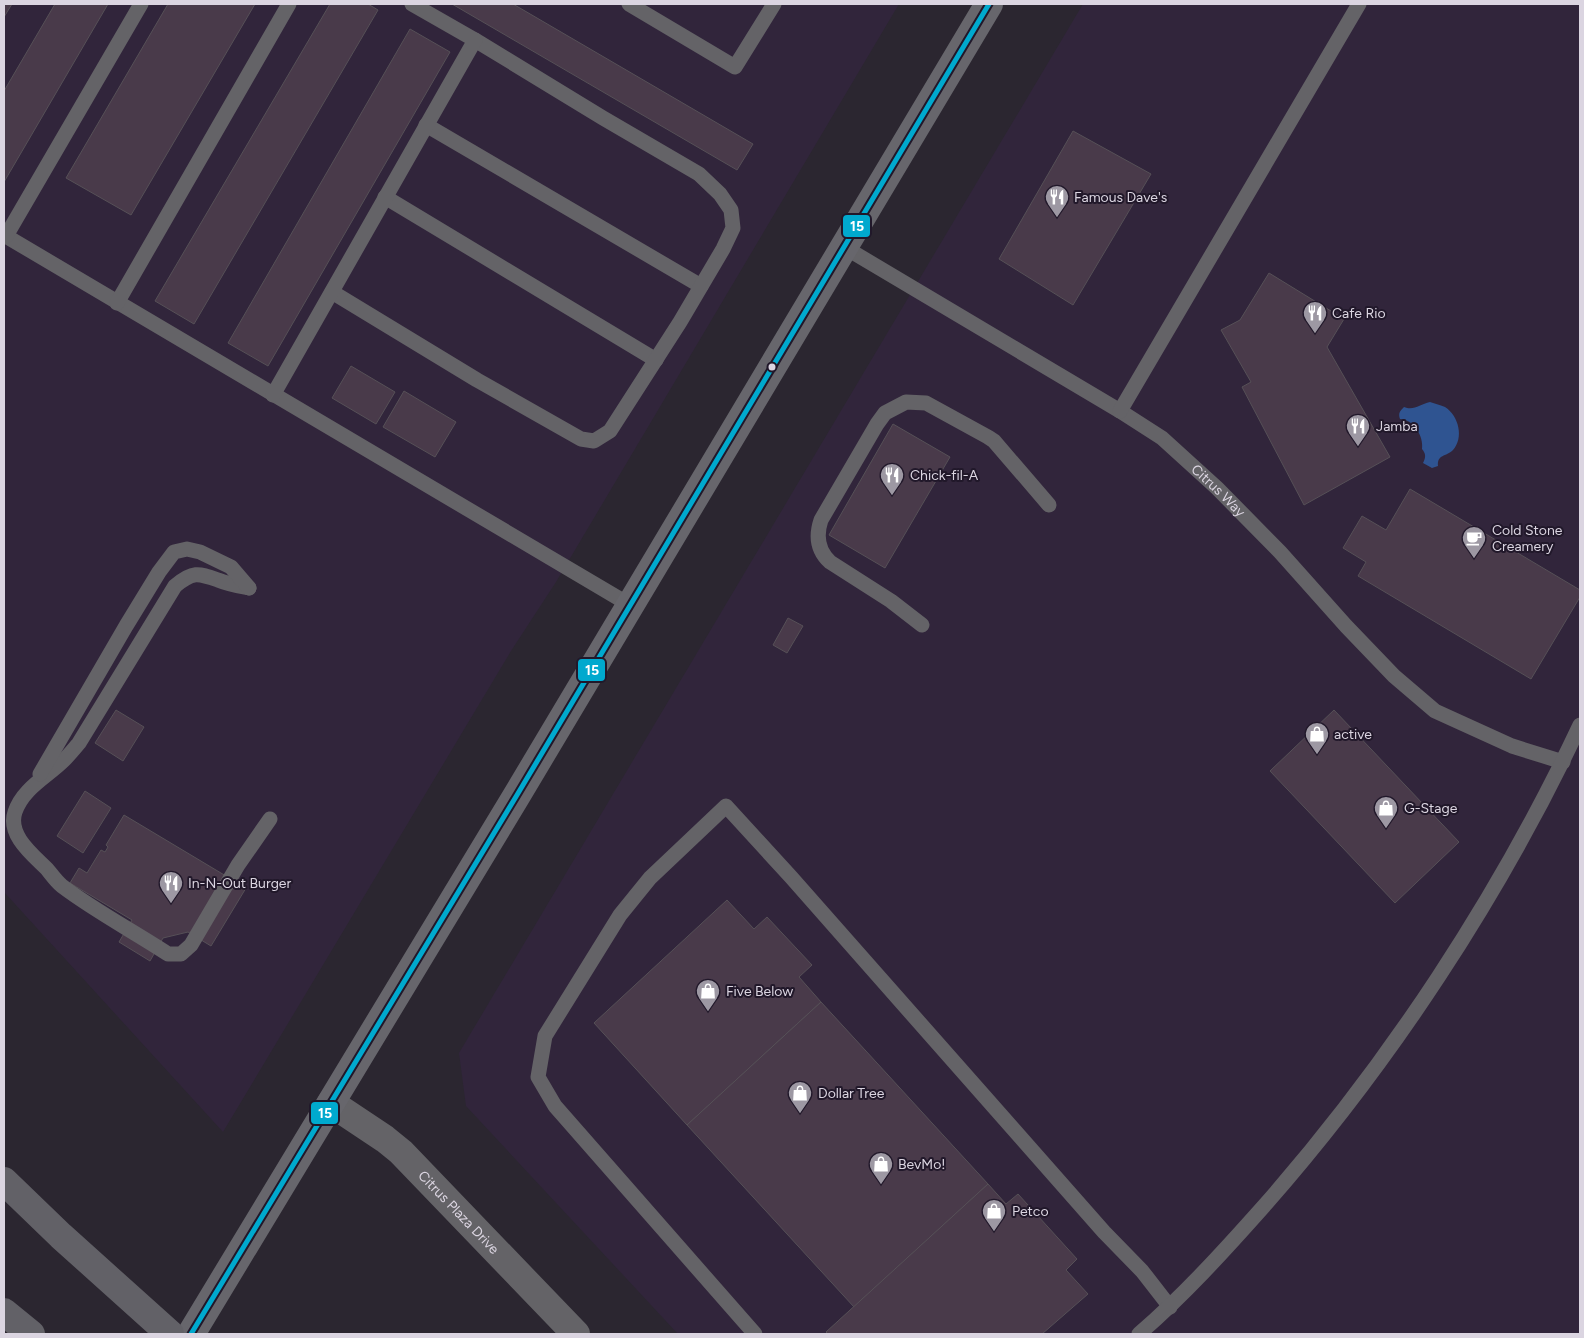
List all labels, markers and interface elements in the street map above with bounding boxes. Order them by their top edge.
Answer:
restaurant icon: Famous Dave's [1044,184,1070,218]
place label: Famous Dave's [1074,189,1167,206]
line badge: 15 [842,214,871,238]
text: 15 [850,218,864,235]
restaurant icon: Cafe Rio [1302,300,1328,334]
place label: Cafe Rio [1332,305,1386,322]
unlabelled marker [767,362,777,372]
restaurant icon: Jamba [1345,413,1371,447]
place label: Jamba [1376,418,1418,435]
street label: Citrus Way [1188,461,1249,521]
restaurant icon: Chick-fil-A [879,462,905,496]
place label: Chick-fil-A [910,467,979,484]
place label: Cold Stone Creamery [1492,522,1563,555]
cafe icon: Cold Stone Creamery [1461,525,1487,559]
line badge: 15 [577,658,606,682]
text: 15 [585,662,599,679]
shop icon: active [1304,721,1330,755]
place label: active [1334,726,1372,743]
shop icon: G-Stage [1373,795,1399,829]
place label: G-Stage [1404,800,1458,817]
restaurant icon: In-N-Out Burger [158,870,184,904]
place label: In-N-Out Burger [188,875,292,892]
shop icon: Five Below [695,978,721,1012]
place label: Five Below [726,983,793,1000]
shop icon: Dollar Tree [787,1080,813,1114]
place label: Dollar Tree [818,1085,885,1102]
line badge: 15 [310,1101,339,1125]
text: 15 [318,1105,332,1122]
shop icon: BevMo! [868,1151,894,1185]
place label: BevMo! [898,1156,945,1173]
street label: Citrus Plaza Drive [414,1167,503,1258]
shop icon: Petco [981,1198,1007,1232]
place label: Petco [1012,1203,1049,1220]

